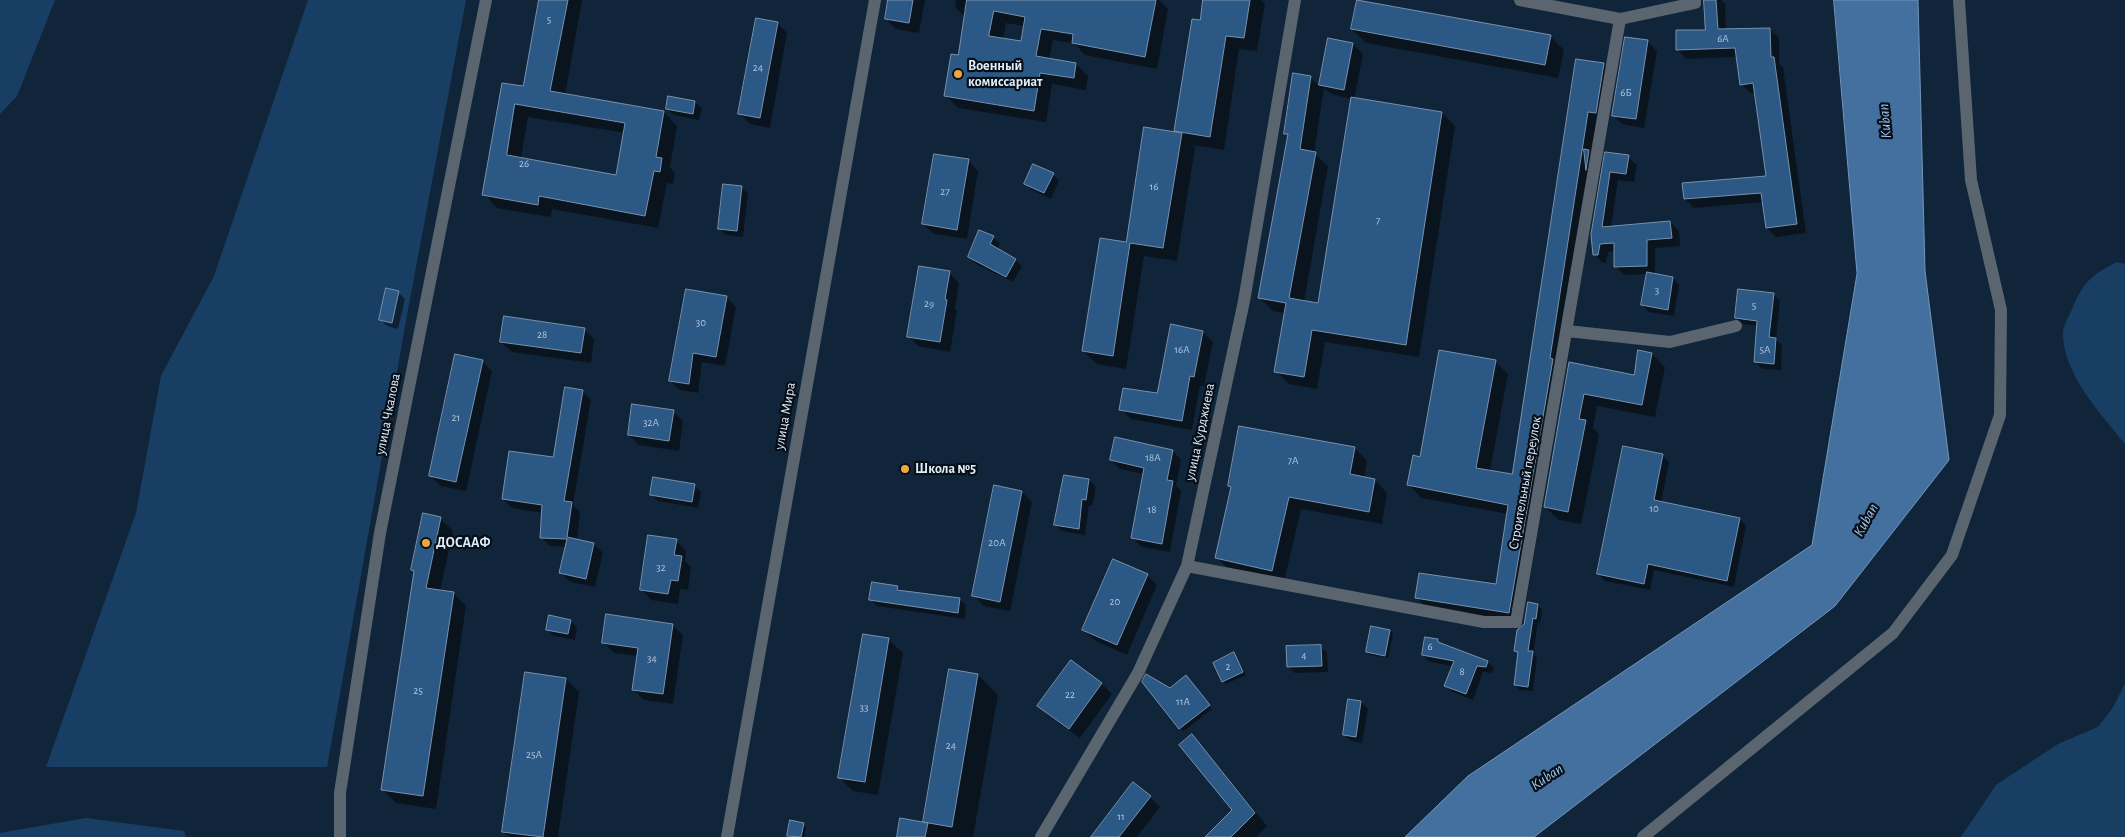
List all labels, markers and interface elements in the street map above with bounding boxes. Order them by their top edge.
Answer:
house number: 5 [547,13,551,27]
house number: 6А [1717,32,1729,46]
place label: Военный комиссариат [968,58,1043,90]
house number: 24 [753,61,763,75]
marker: Военный комиссариат [952,68,964,80]
house number: 6Б [1620,86,1632,100]
water label: Kuban [1875,103,1895,139]
house number: 26 [519,157,529,171]
house number: 16 [1150,180,1158,194]
house number: 27 [940,185,950,199]
house number: 7 [1376,214,1380,228]
house number: 3 [1655,284,1659,298]
house number: 29 [924,297,934,311]
house number: 5 [1752,299,1756,313]
house number: 30 [696,316,706,330]
house number: 28 [537,328,547,342]
house number: 16А [1174,343,1190,357]
house number: 5А [1759,343,1771,357]
street label: улица Чкалова [372,372,404,456]
street label: улица Мира [771,381,799,451]
street label: улица Курджиева [1181,382,1219,482]
house number: 21 [452,411,460,425]
street label: Строительный переулок [1505,415,1545,551]
house number: 32А [643,416,659,430]
house number: 18А [1145,451,1161,465]
house number: 7А [1287,454,1299,468]
place label: Школа №5 [915,461,976,477]
marker: Школа №5 [899,463,911,475]
water label: Kuban [1850,500,1882,540]
house number: 10 [1649,502,1659,516]
house number: 18 [1148,503,1156,517]
place label: ДОСААФ [436,535,490,551]
house number: 20А [988,536,1006,550]
marker: ДОСААФ [420,537,432,549]
house number: 32 [656,561,666,575]
house number: 20 [1110,595,1120,609]
house number: 6 [1427,640,1433,654]
house number: 4 [1301,649,1307,663]
house number: 34 [647,652,657,666]
house number: 2 [1225,660,1231,674]
house number: 8 [1459,665,1465,679]
house number: 25 [413,684,423,698]
house number: 22 [1065,688,1075,702]
house number: 11А [1176,695,1190,709]
house number: 33 [859,701,869,715]
house number: 24 [946,739,956,753]
house number: 25А [526,748,542,762]
water label: Kuban [1528,760,1566,794]
house number: 11 [1117,810,1125,824]

